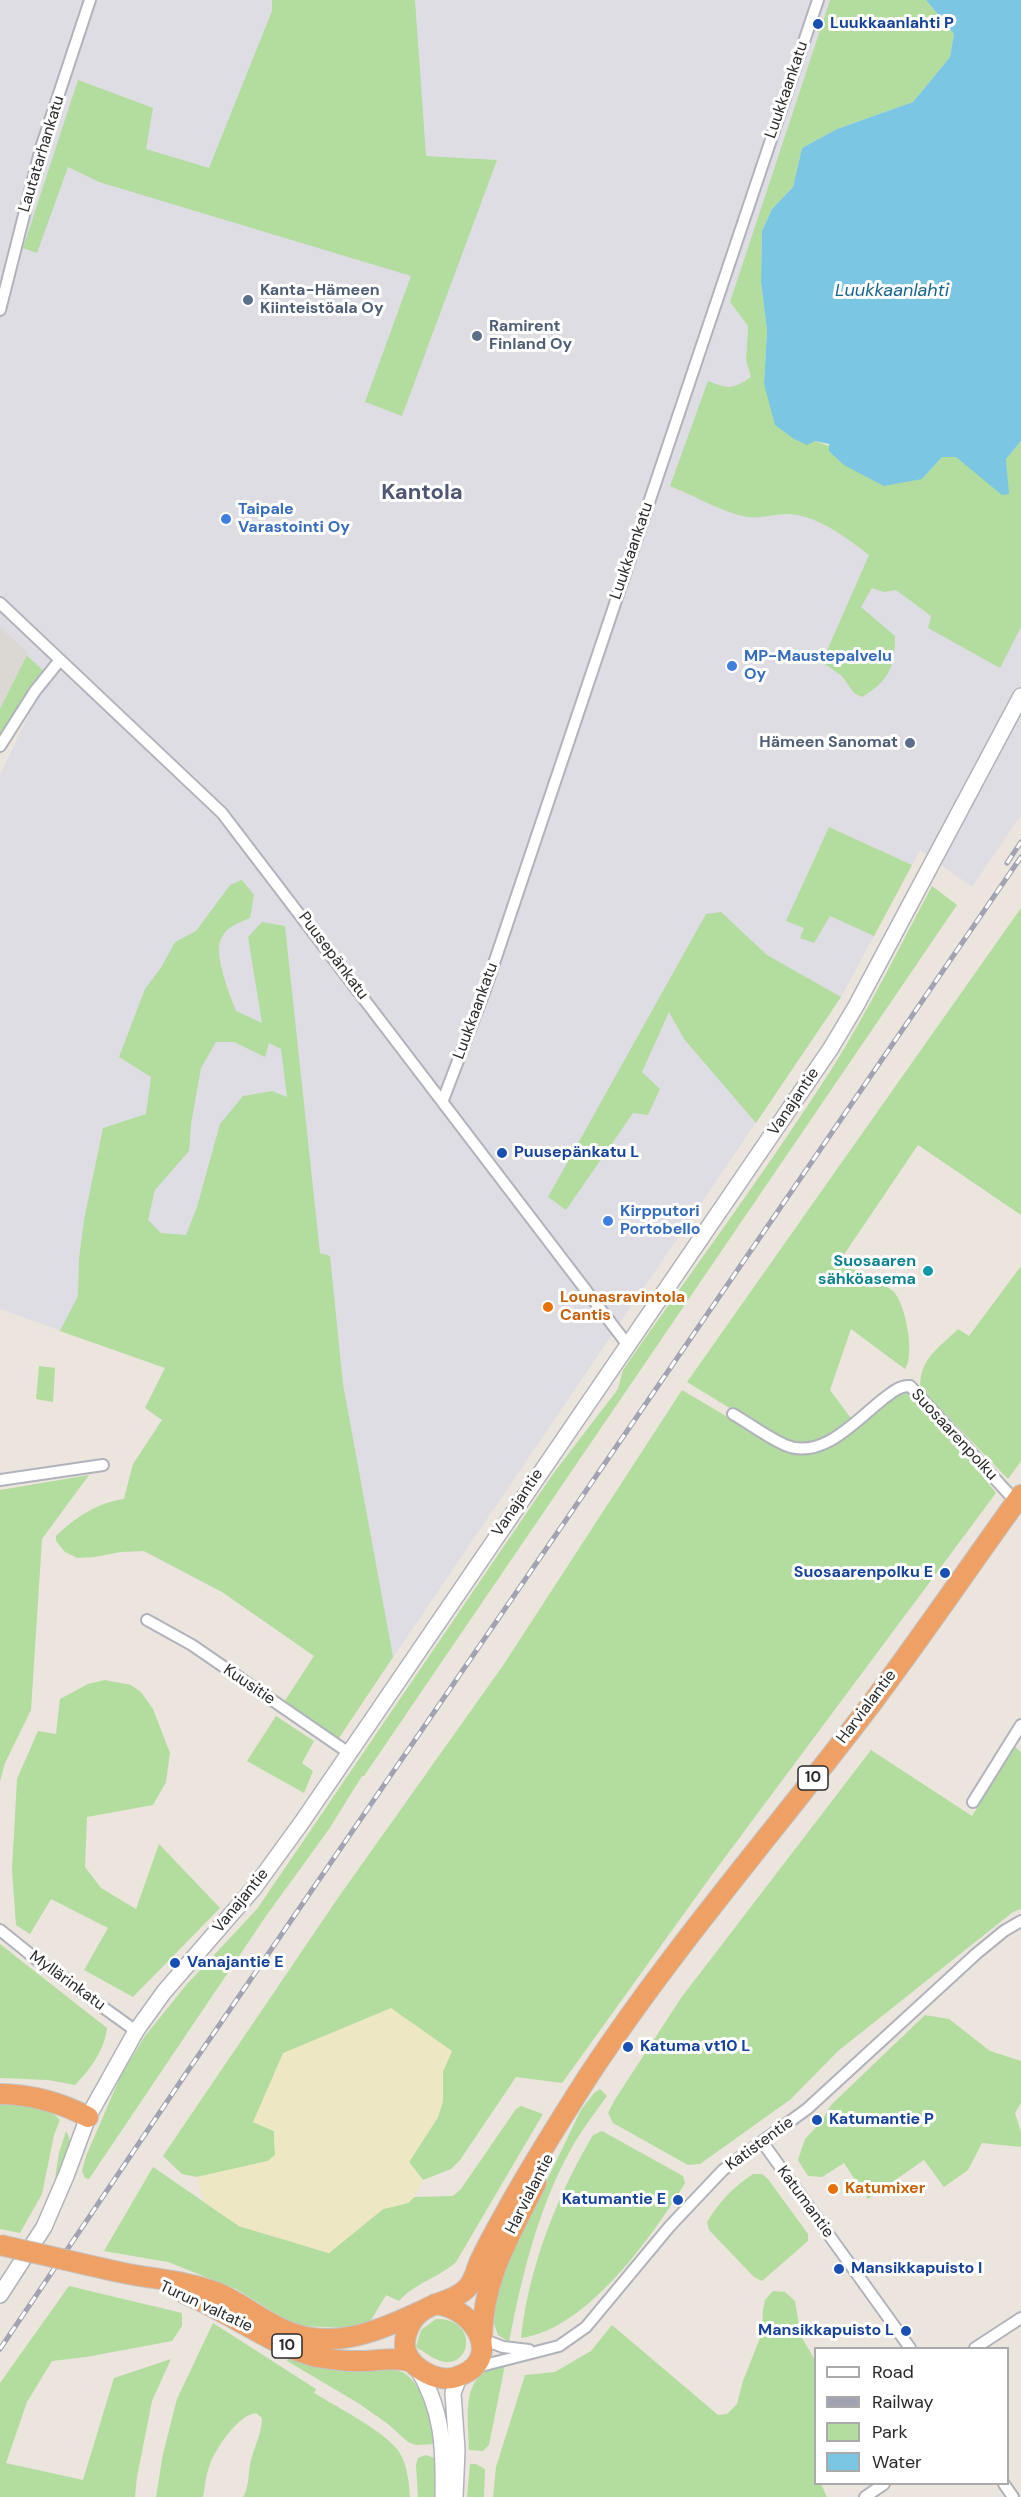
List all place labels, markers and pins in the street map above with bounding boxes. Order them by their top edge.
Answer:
place label: Luukkaanlahti P [830,14,954,34]
marker: Luukkaanlahti P [811,17,825,31]
place label: Kanta-Hämeen Kiinteistöala Oy [260,281,384,319]
marker: Kanta-Hämeen Kiinteistöala Oy [241,293,255,307]
place label: Ramirent Finland Oy [489,317,572,355]
marker: Ramirent Finland Oy [470,329,484,343]
place label: Taipale Varastointi Oy [238,500,350,538]
marker: Taipale Varastointi Oy [219,512,233,526]
place label: MP-Maustepalvelu Oy [744,647,892,685]
marker: MP-Maustepalvelu Oy [725,659,739,673]
place label: Hämeen Sanomat [759,733,898,753]
marker: Hämeen Sanomat [903,736,917,750]
place label: Puusepänkatu L [514,1143,639,1163]
marker: Puusepänkatu L [495,1146,509,1160]
place label: Kirpputori Portobello [620,1202,701,1240]
marker: Kirpputori Portobello [601,1214,615,1228]
place label: Suosaaren sähköasema [818,1252,916,1290]
marker: Suosaaren sähköasema [921,1264,935,1278]
place label: Lounasravintola Cantis [560,1288,685,1326]
marker: Lounasravintola Cantis [541,1300,555,1314]
place label: Suosaarenpolku E [794,1563,933,1583]
marker: Suosaarenpolku E [938,1566,952,1580]
place label: Vanajantie E [187,1953,284,1973]
marker: Vanajantie E [168,1956,182,1970]
place label: Katuma vt10 L [640,2037,750,2057]
marker: Katuma vt10 L [621,2040,635,2054]
place label: Katumantie P [829,2110,934,2130]
marker: Katumantie P [810,2113,824,2127]
place label: Katumixer [845,2179,925,2199]
marker: Katumixer [826,2182,840,2196]
place label: Katumantie E [562,2190,666,2210]
marker: Katumantie E [671,2193,685,2207]
place label: Mansikkapuisto I [851,2259,982,2279]
marker: Mansikkapuisto I [832,2262,846,2276]
place label: Mansikkapuisto L [758,2321,894,2341]
marker: Mansikkapuisto L [899,2324,913,2338]

